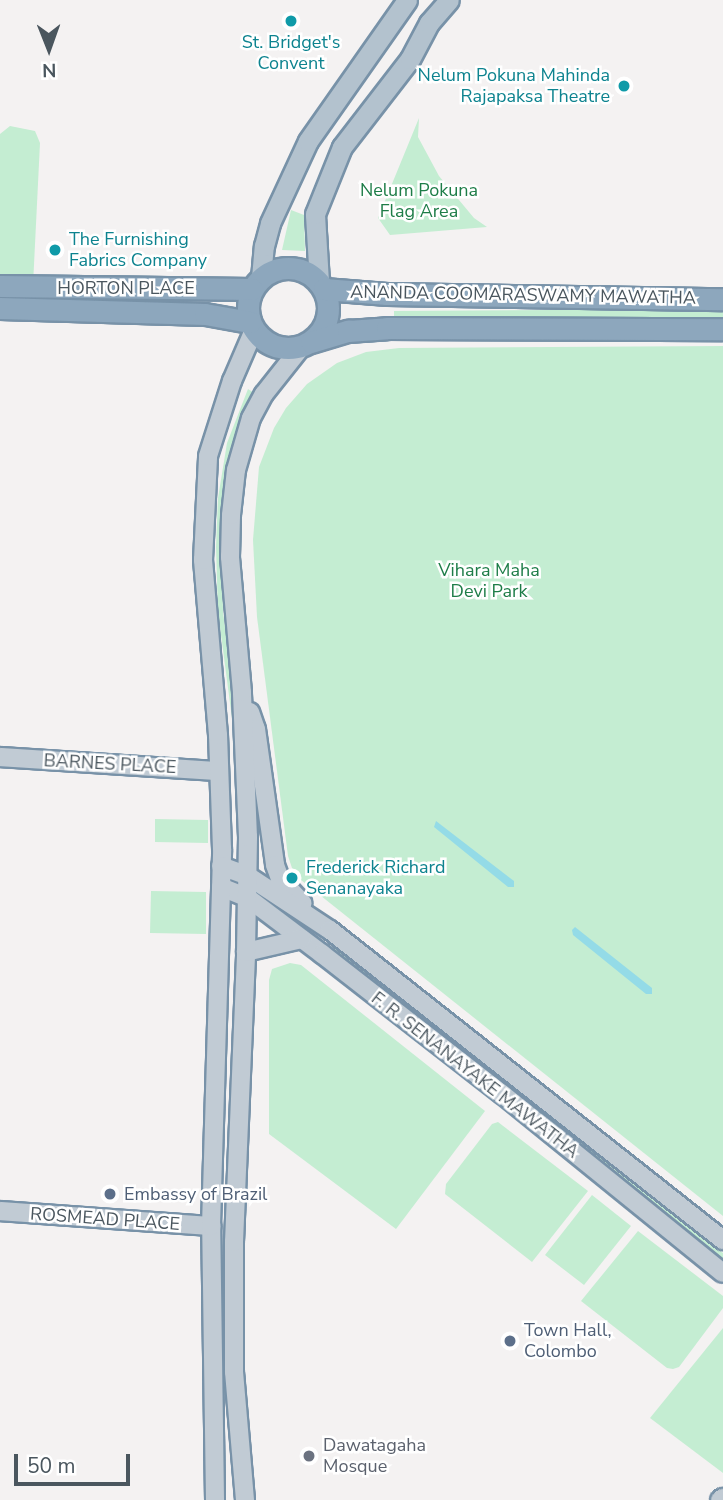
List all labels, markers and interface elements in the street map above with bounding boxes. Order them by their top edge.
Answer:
marker: St. Bridget's Convent [283,13,299,29]
north arrow [14,14,84,84]
place label: St. Bridget's Convent [242,32,340,74]
text: N [42,57,57,83]
place label: Nelum Pokuna Mahinda Rajapaksa Theatre [418,65,610,108]
marker: Nelum Pokuna Mahinda Rajapaksa Theatre [616,78,632,94]
park label: Nelum Pokuna Flag Area [360,180,478,222]
place label: The Furnishing Fabrics Company [69,229,207,272]
marker: The Furnishing Fabrics Company [47,242,63,258]
street label: HORTON PLACE [57,277,195,299]
street label: ANANDA COOMARASWAMY MAWATHA [350,281,696,309]
park label: Vihara Maha Devi Park [438,560,540,602]
street label: BARNES PLACE [43,750,177,778]
place label: Frederick Richard Senanayaka [306,857,445,900]
marker: Frederick Richard Senanayaka [284,870,300,886]
street label: F. R. SENANAYAKE MAWATHA [367,987,583,1163]
place label: Embassy of Brazil [124,1183,267,1205]
marker: Embassy of Brazil [102,1186,118,1202]
street label: ROSMEAD PLACE [29,1203,181,1235]
place label: Town Hall, Colombo [524,1320,612,1362]
marker: Town Hall, Colombo [502,1333,518,1349]
place label: Dawatagaha Mosque [323,1435,426,1478]
scale bar [18,1440,133,1484]
marker: Dawatagaha Mosque [301,1448,317,1464]
text: 50 m [27,1452,76,1480]

